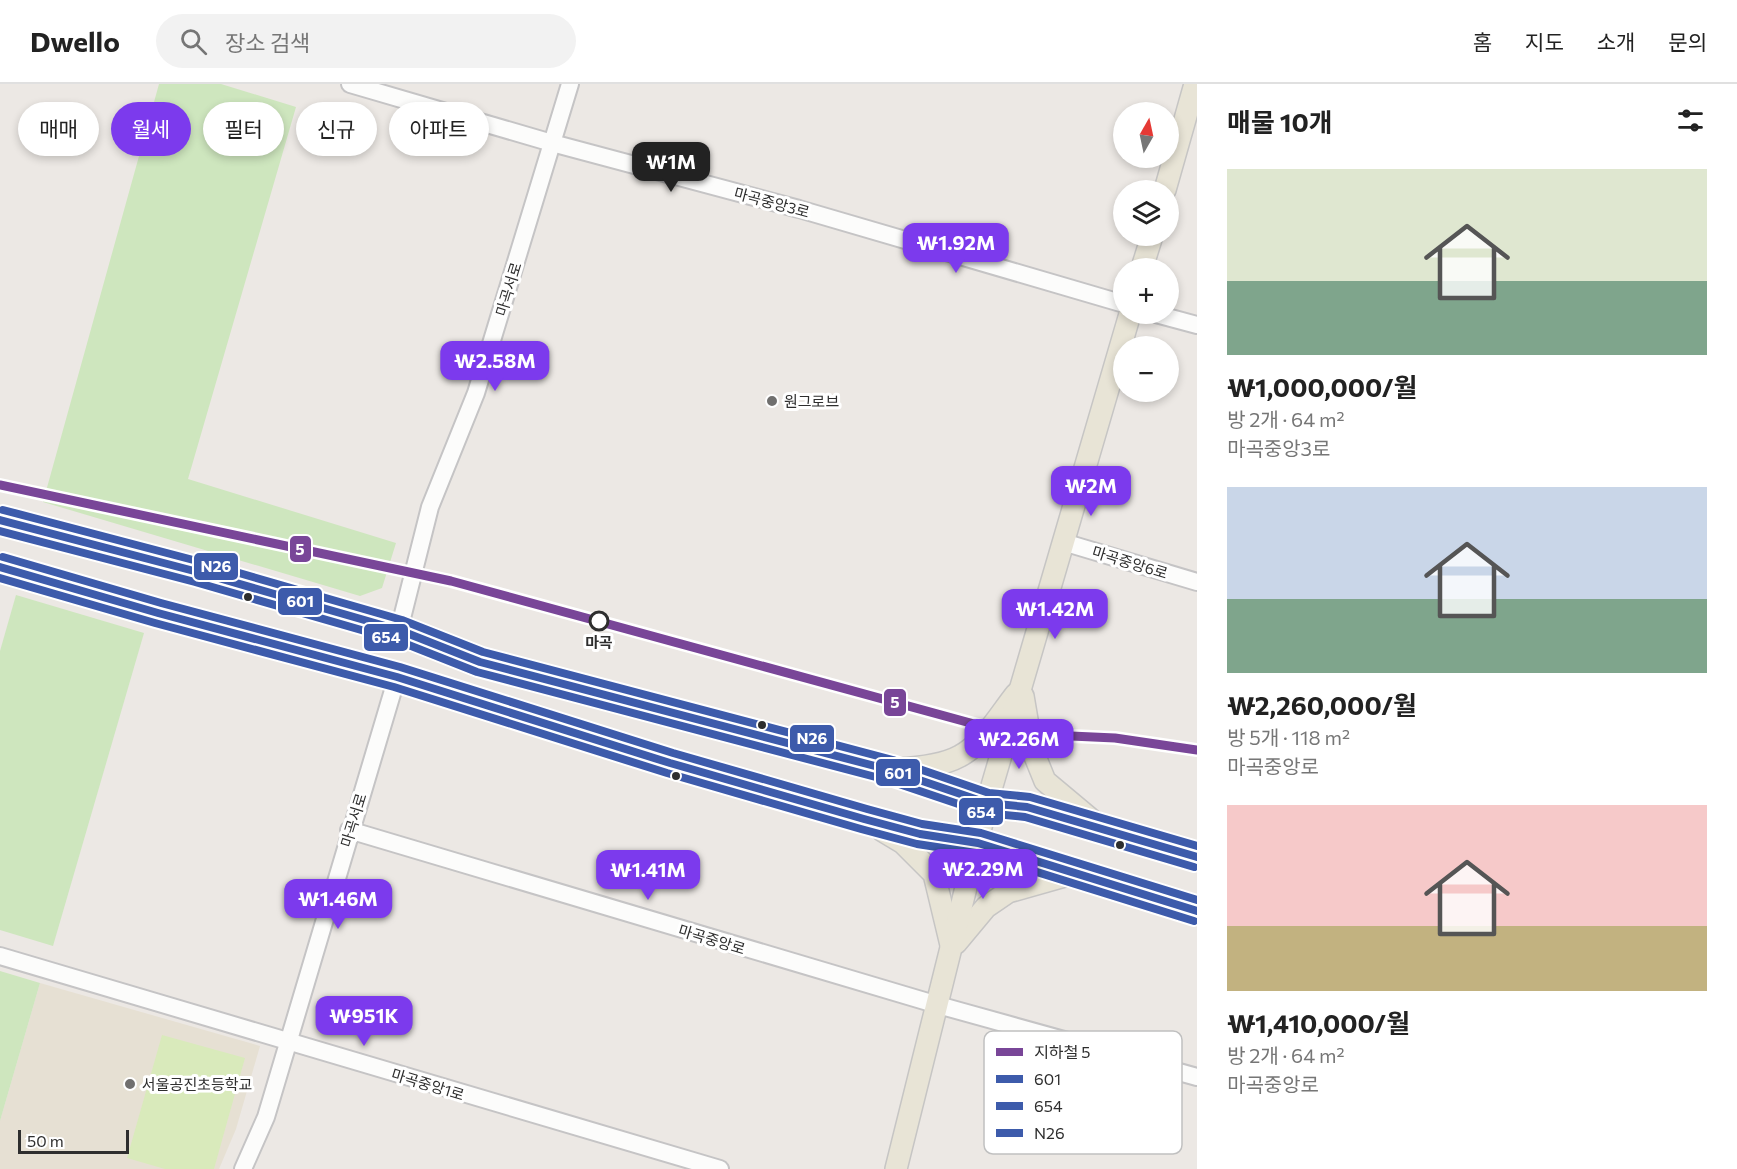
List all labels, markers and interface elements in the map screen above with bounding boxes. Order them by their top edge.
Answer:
search box [156,14,576,68]
text: Dwello [30,24,120,58]
icon: search [177,25,210,58]
text: 장소 검색 [225,29,310,56]
text: 홈 [1473,29,1492,54]
text: 지도 [1525,29,1564,54]
text: 소개 [1597,29,1635,54]
text: 문의 [1668,29,1707,54]
chip: 매매 [18,102,99,156]
chip: 월세 [111,102,191,156]
chip: 필터 [203,102,284,156]
chip: 신규 [296,102,377,156]
chip: 아파트 [389,102,489,156]
north arrow [1113,102,1179,168]
map controls [1113,102,1179,402]
icon: filters [1674,104,1707,137]
text: 매물 10개 [1227,106,1333,137]
pin: ₩1M [642,142,700,193]
text: ₩1M [646,149,696,173]
button: layers [1113,180,1179,246]
street label: 마곡중앙3로 [732,183,812,221]
icon: home [1413,208,1521,316]
pin: ₩1.92M [907,223,1005,274]
text: ₩1.92M [917,230,995,254]
button: + [1113,258,1179,324]
street label: 마곡서로 [491,260,525,318]
button: − [1113,336,1179,402]
pin: ₩2.58M [446,341,544,392]
text: ₩2.58M [454,348,536,372]
text: ₩1,000,000/월 [1227,371,1418,402]
place label: 원그로브 [784,392,839,410]
marker: 원그로브 [765,394,779,408]
text: 방 2개 · 64 m² [1227,407,1345,431]
text: 마곡중앙3로 [1227,436,1330,460]
pin: ₩2M [1062,466,1120,517]
text: ₩2M [1065,473,1117,497]
icon: home [1413,526,1521,634]
line badge: 5 [289,535,312,563]
text: 5 [295,539,305,558]
street label: 마곡중앙6로 [1090,542,1170,582]
line badge: N26 [193,552,239,581]
text: N26 [201,556,232,575]
line badge: 601 [277,587,323,616]
pin: ₩1.42M [1006,589,1104,640]
unlabelled marker [242,591,254,603]
text: 601 [286,591,314,610]
text: ₩1.42M [1016,596,1094,620]
marker: 마곡 [589,611,609,631]
line badge: 654 [363,623,409,652]
text: 654 [371,627,401,646]
place label: 마곡 [585,633,613,651]
line badge: 5 [883,688,907,717]
text: ₩2,260,000/월 [1227,689,1417,720]
text: 5 [890,692,900,711]
unlabelled marker [756,719,768,731]
pin: ₩2.26M [970,719,1068,770]
line badge: N26 [789,724,835,753]
text: 방 5개 · 118 m² [1227,725,1350,749]
text: ₩2.26M [979,726,1059,750]
text: N26 [797,728,828,747]
text: 마곡중앙로 [1227,754,1319,778]
line badge: 601 [875,758,921,787]
text: 601 [884,763,912,782]
unlabelled marker [670,770,682,782]
street label: 마곡서로 [336,791,370,849]
line badge: 654 [958,797,1004,826]
text: 654 [966,802,996,821]
unlabelled marker [1114,839,1126,851]
icon: home [1413,844,1521,952]
pin: ₩2.29M [934,849,1032,900]
pin: ₩1.41M [599,850,697,901]
text: ₩2.29M [943,856,1023,880]
text: ₩1.41M [610,857,686,881]
pin: ₩1.46M [289,879,387,930]
text: ₩1.46M [298,886,378,910]
street label: 마곡중앙로 [676,920,748,958]
pin: ₩951K [322,996,406,1047]
text: ₩951K [330,1003,398,1027]
text: ₩1,410,000/월 [1227,1007,1410,1038]
legend [984,1031,1182,1154]
text: 지하철 5 [1034,1042,1090,1061]
text: 방 2개 · 64 m² [1227,1043,1345,1067]
street label: 마곡중앙1로 [389,1064,467,1104]
text: 601 [1034,1069,1061,1088]
text: 마곡중앙로 [1227,1072,1319,1096]
place label: 서울공진초등학교 [142,1075,252,1093]
marker: 서울공진초등학교 [123,1077,137,1091]
text: 654 [1034,1096,1063,1115]
text: N26 [1034,1123,1065,1142]
scale bar [18,1127,129,1154]
text: 50 m [27,1131,64,1150]

